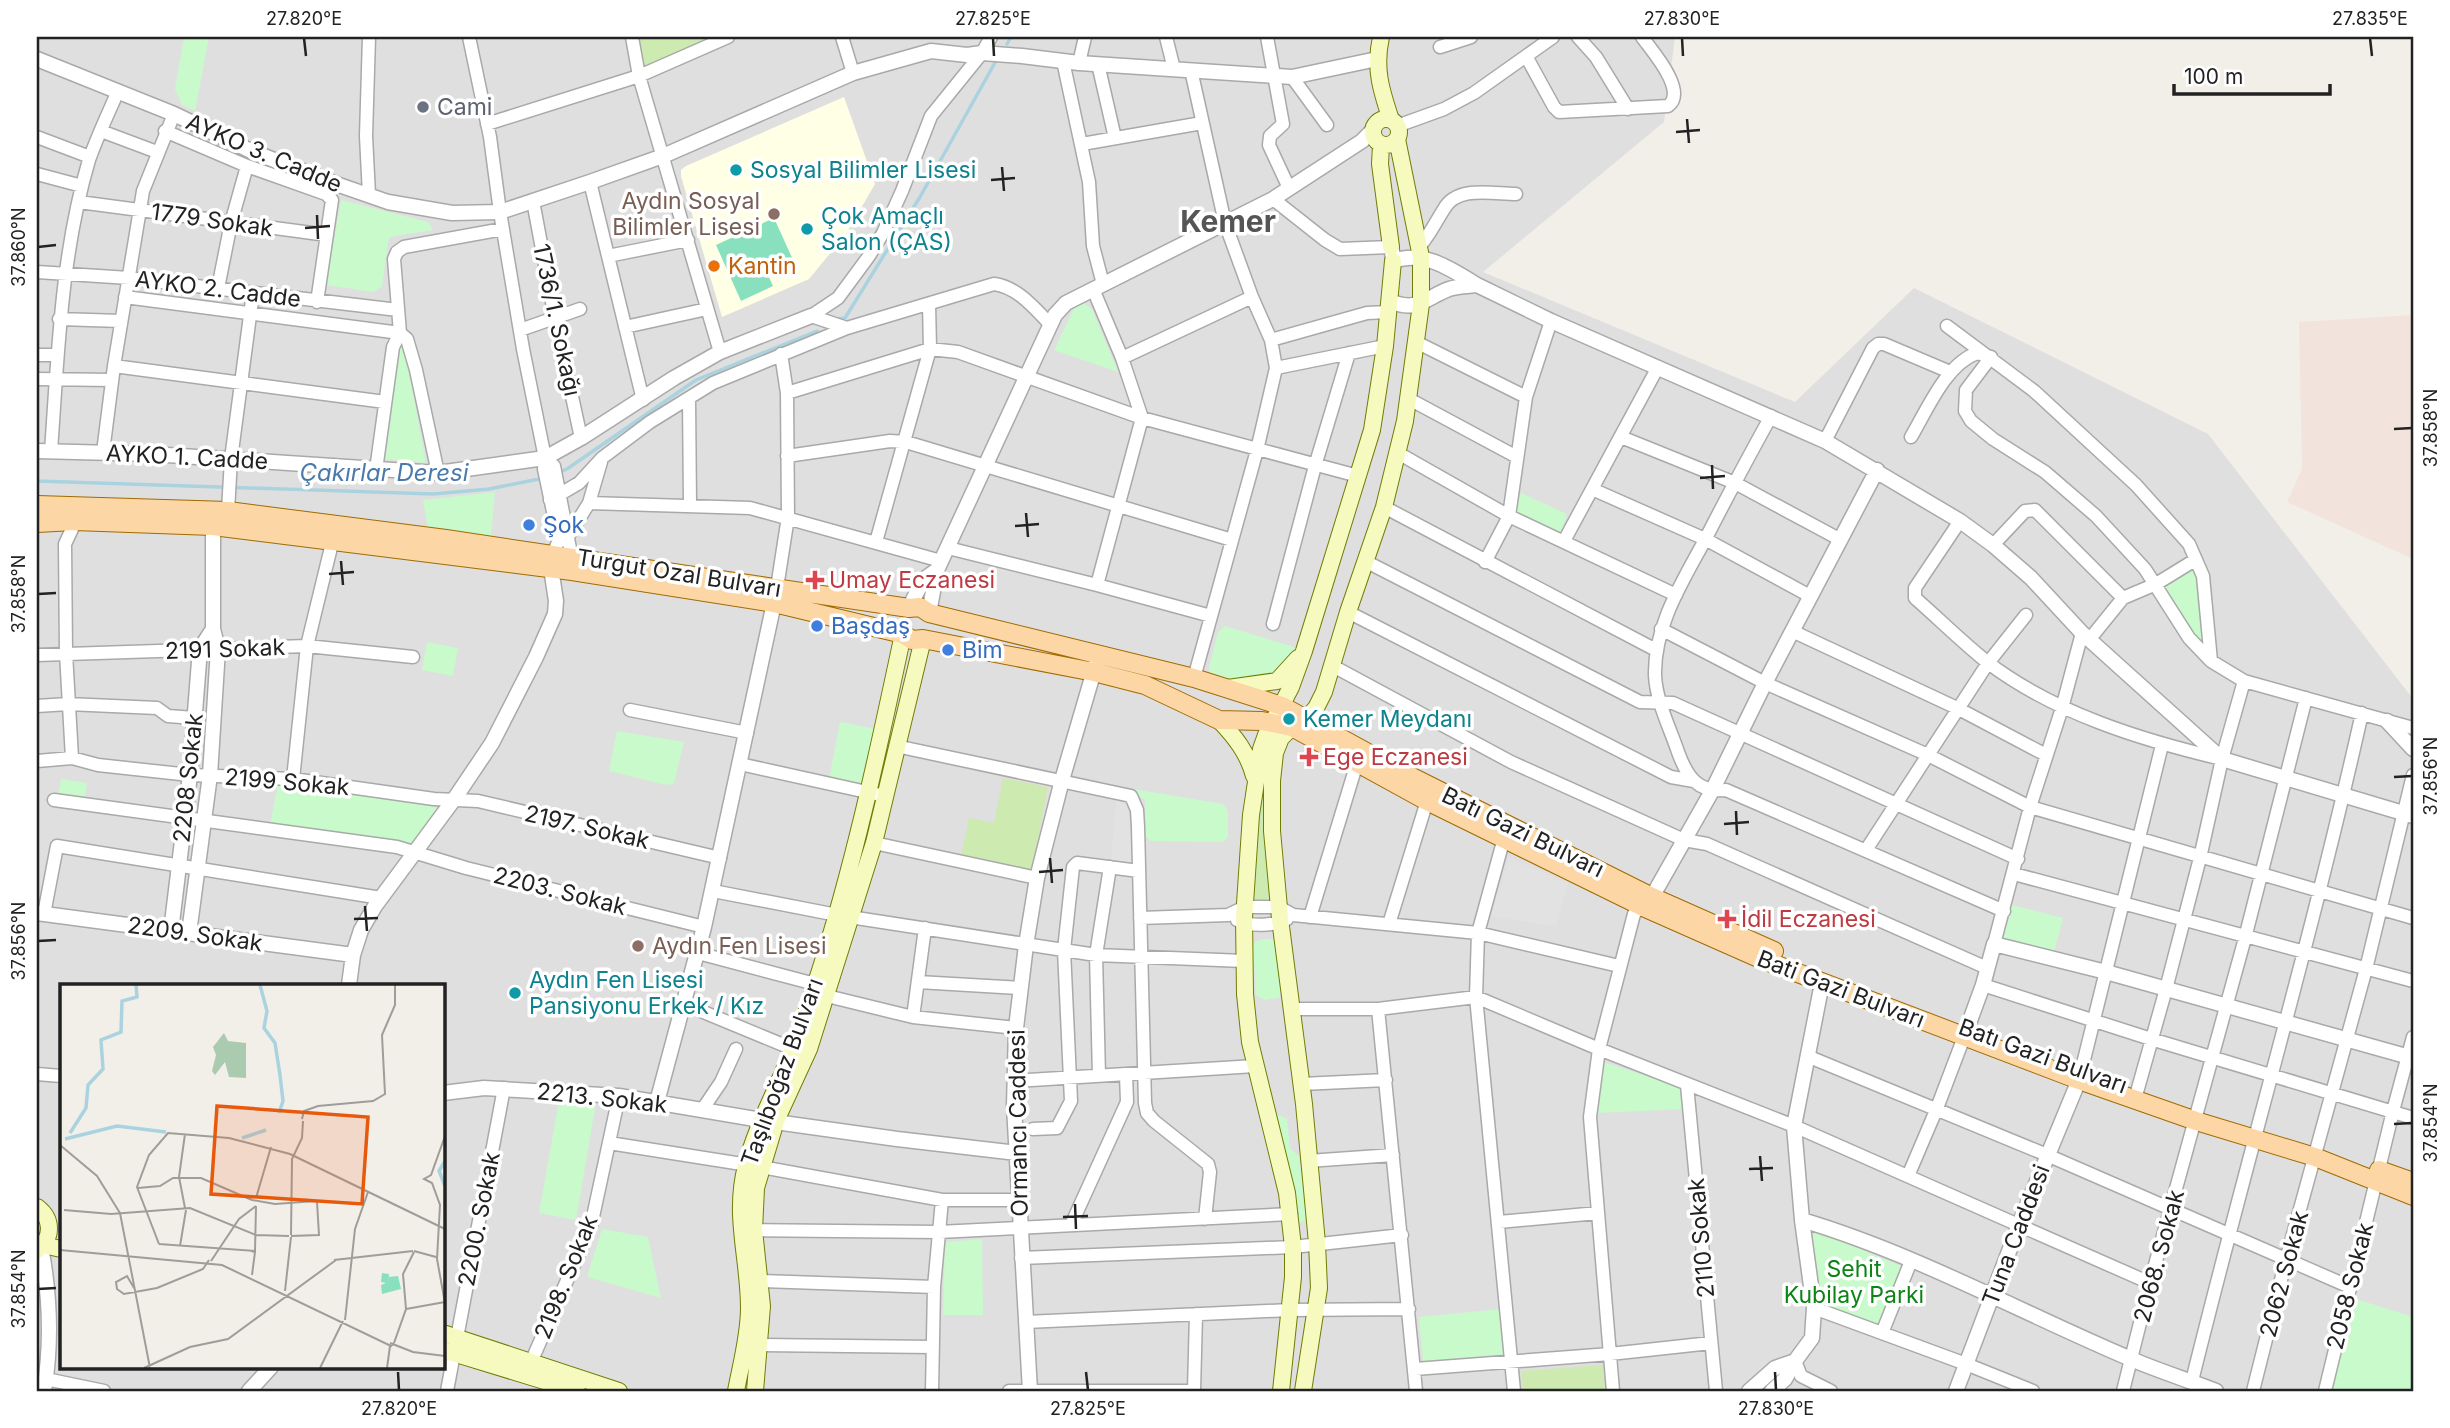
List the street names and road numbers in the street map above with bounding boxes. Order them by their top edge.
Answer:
street label: AYKO 3. Cadde [182,108,346,198]
street label: 1779 Sokak [149,198,275,242]
street label: 1736/1. Sokağı [527,241,587,399]
street label: AYKO 2. Cadde [133,265,303,313]
street label: AYKO 1. Cadde [105,439,269,475]
street label: Turgut Ozal Bulvarı [575,543,783,603]
street label: 2191 Sokak [164,633,286,665]
street label: 2208 Sokak [167,712,209,844]
street label: 2199 Sokak [223,763,351,801]
street label: Batı Gazi Bulvarı [1437,781,1609,883]
street label: 2197. Sokak [522,799,652,855]
street label: 2203. Sokak [491,861,630,921]
street label: 2209. Sokak [126,911,265,957]
street label: Bati Gazi Bulvarı [1753,944,1929,1034]
street label: Taşlıboğaz Bulvarı [735,974,829,1170]
street label: Batı Gazi Bulvarı [1955,1013,2131,1099]
street label: Ormancı Caddesi [1002,1029,1034,1217]
street label: 2213. Sokak [535,1077,669,1119]
street label: 2200. Sokak [452,1149,506,1289]
street label: Tuna Caddesi [1976,1161,2056,1309]
street label: 2110 Sokak [1682,1176,1720,1299]
street label: 2068. Sokak [2128,1186,2190,1325]
street label: 2062 Sokak [2254,1207,2314,1340]
street label: 2198. Sokak [528,1211,604,1343]
street label: 2058 Sokak [2321,1219,2379,1352]

